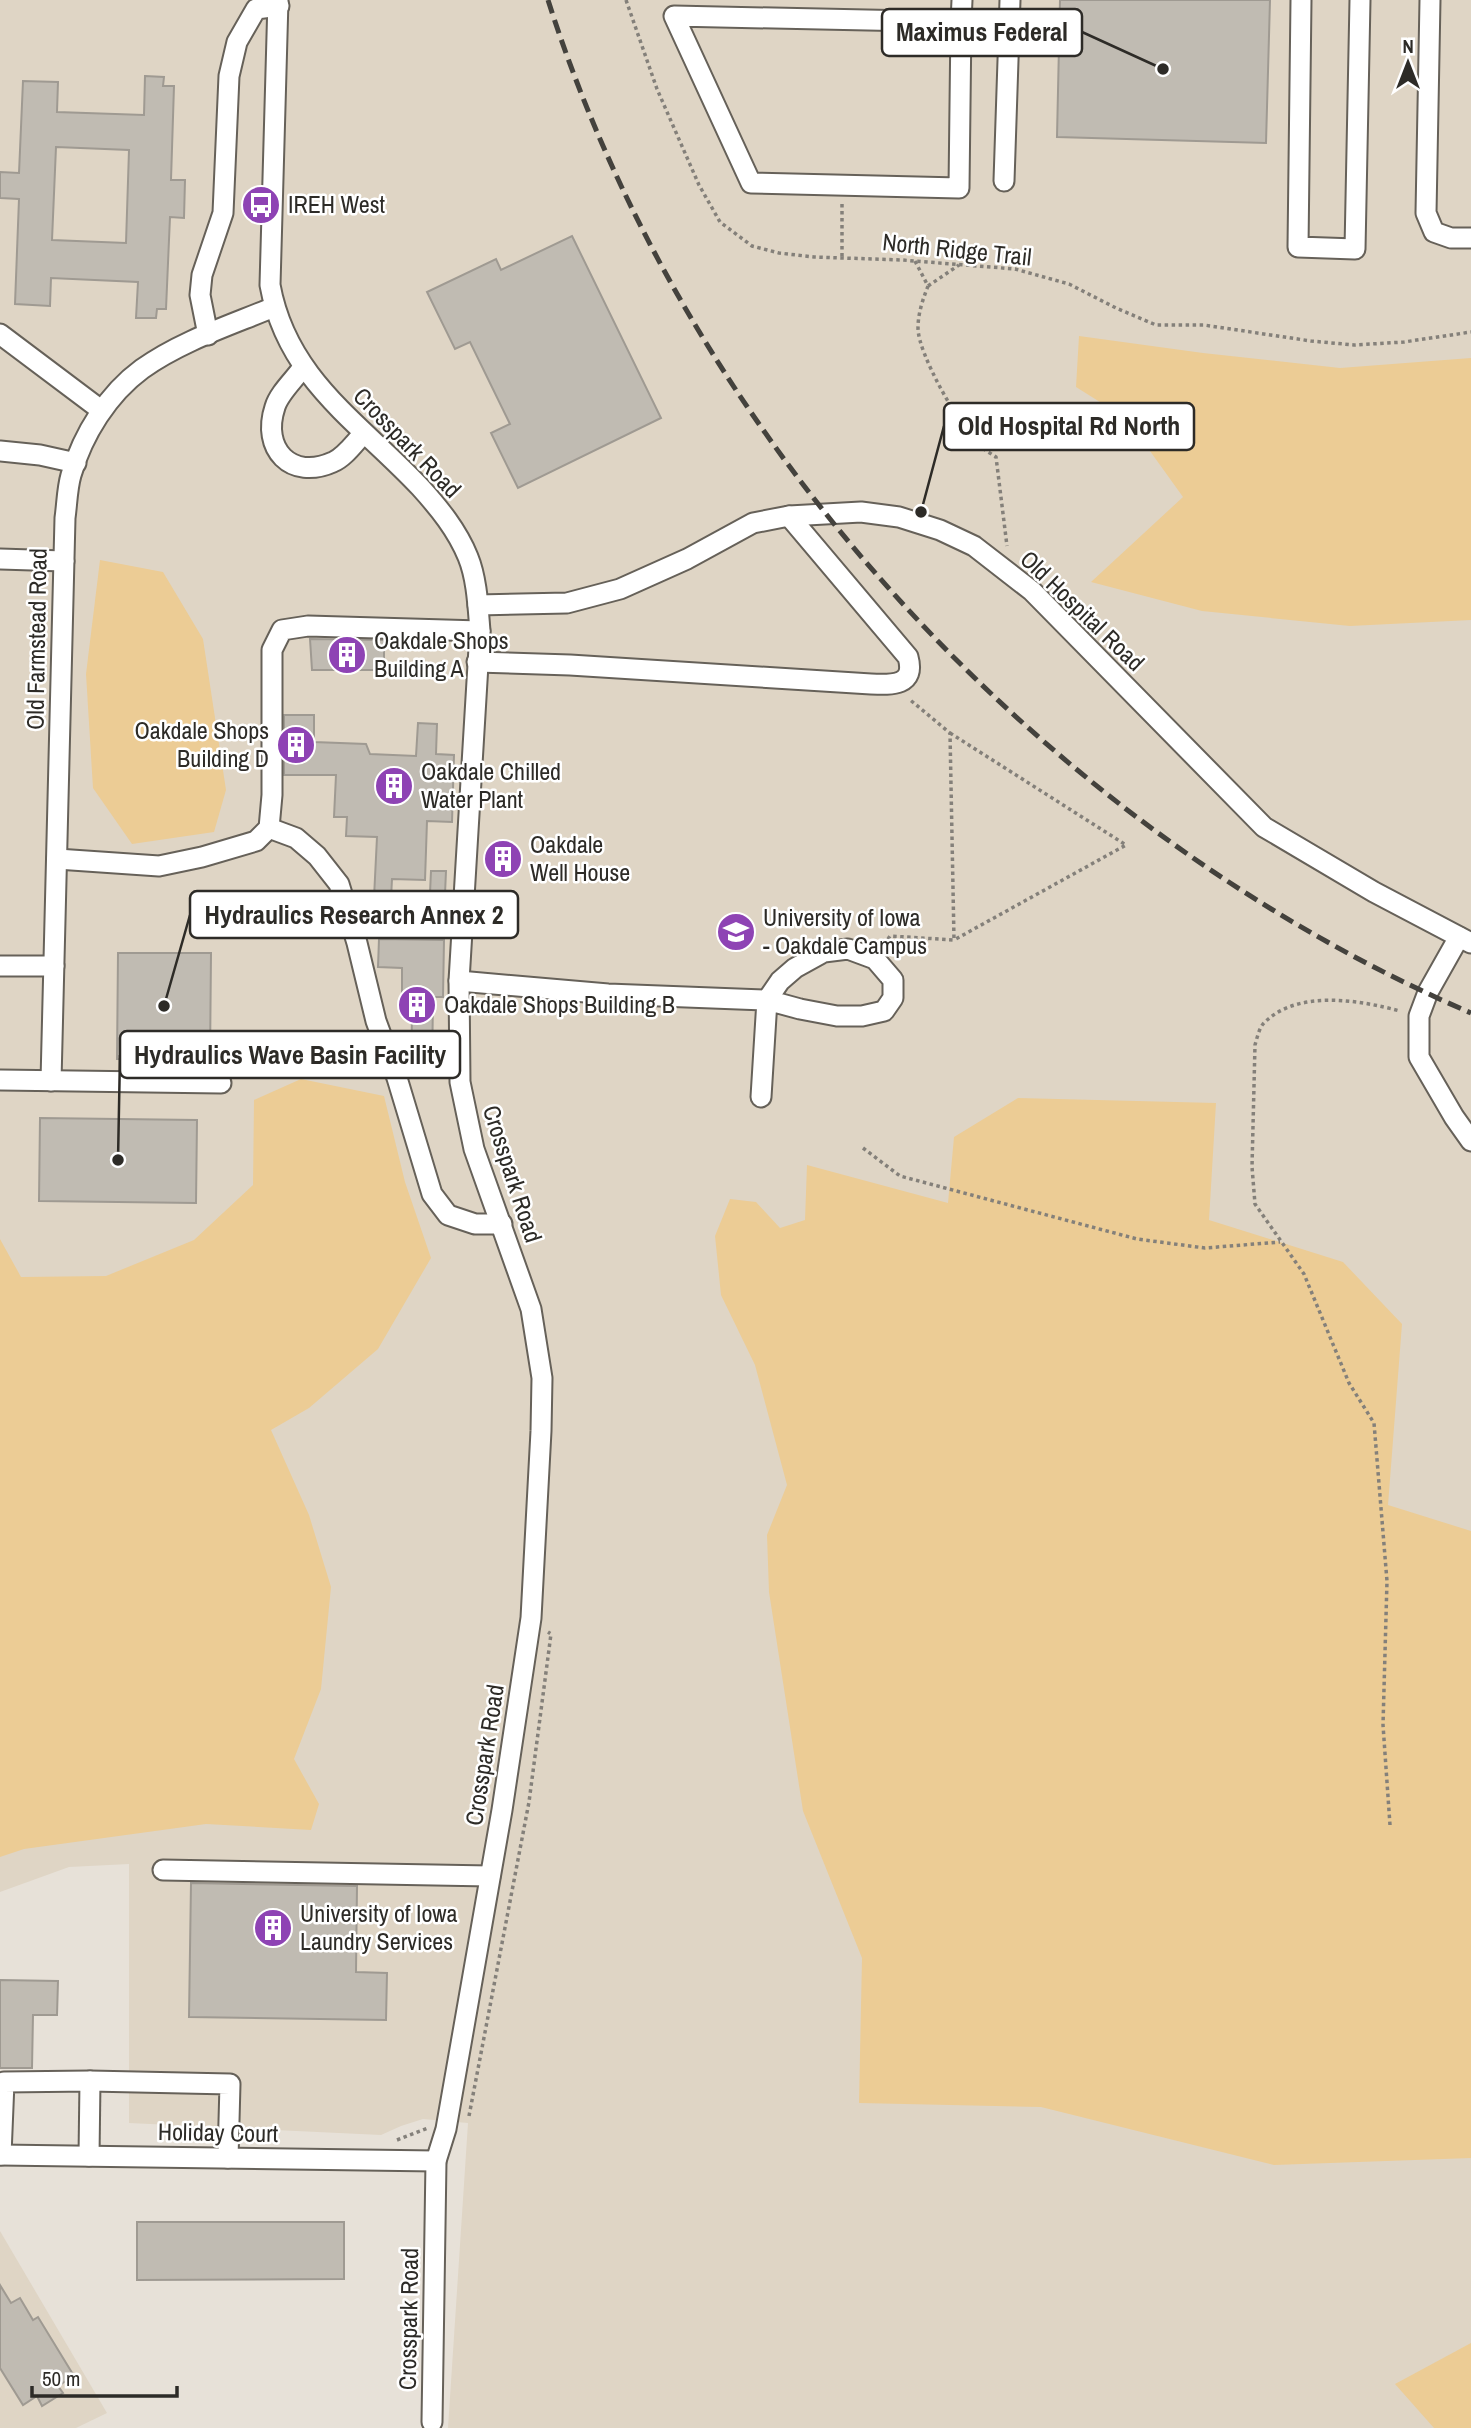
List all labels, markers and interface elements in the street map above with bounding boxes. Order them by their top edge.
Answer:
callout: Maximus Federal [882,9,1082,56]
text: Maximus Federal [896,14,1068,49]
north arrow [1373,28,1443,98]
text: N [1402,33,1414,59]
bus stop icon: IREH West [240,184,282,226]
place label: IREH West [288,188,386,220]
street label: North Ridge Trail [881,225,1033,273]
street label: Crosspark Road [347,380,469,505]
callout: Old Hospital Rd North [944,403,1194,450]
text: Old Hospital Rd North [958,408,1180,443]
street label: Old Hospital Road [1014,543,1152,678]
street label: Old Farmstead Road [18,548,54,730]
place label: Oakdale Shops Building A [374,624,509,684]
building icon: Oakdale Shops Building A [326,634,368,676]
place label: Oakdale Shops Building D [134,714,269,774]
building icon: Oakdale Shops Building D [275,724,317,766]
place label: Oakdale Chilled Water Plant [421,755,561,815]
building icon: Oakdale Chilled Water Plant [373,765,415,807]
place label: Oakdale Well House [530,828,630,888]
building icon: Oakdale Well House [482,838,524,880]
callout: Hydraulics Research Annex 2 [190,891,518,938]
text: Hydraulics Research Annex 2 [204,897,504,932]
place label: University of Iowa - Oakdale Campus [763,901,927,961]
school or university icon: University of Iowa - Oakdale Campus [715,911,757,953]
building icon: Oakdale Shops Building B [396,984,438,1026]
place label: Oakdale Shops Building B [444,988,675,1020]
callout: Hydraulics Wave Basin Facility [120,1031,460,1078]
text: Hydraulics Wave Basin Facility [134,1037,446,1072]
street label: Crosspark Road [476,1101,550,1246]
street label: Crosspark Road [457,1682,511,1828]
place label: University of Iowa Laundry Services [300,1897,458,1957]
building icon: University of Iowa Laundry Services [252,1907,294,1949]
street label: Holiday Court [158,2115,279,2149]
street label: Crosspark Road [391,2248,425,2390]
scale bar [32,2354,177,2398]
text: 50 m [42,2364,80,2393]

